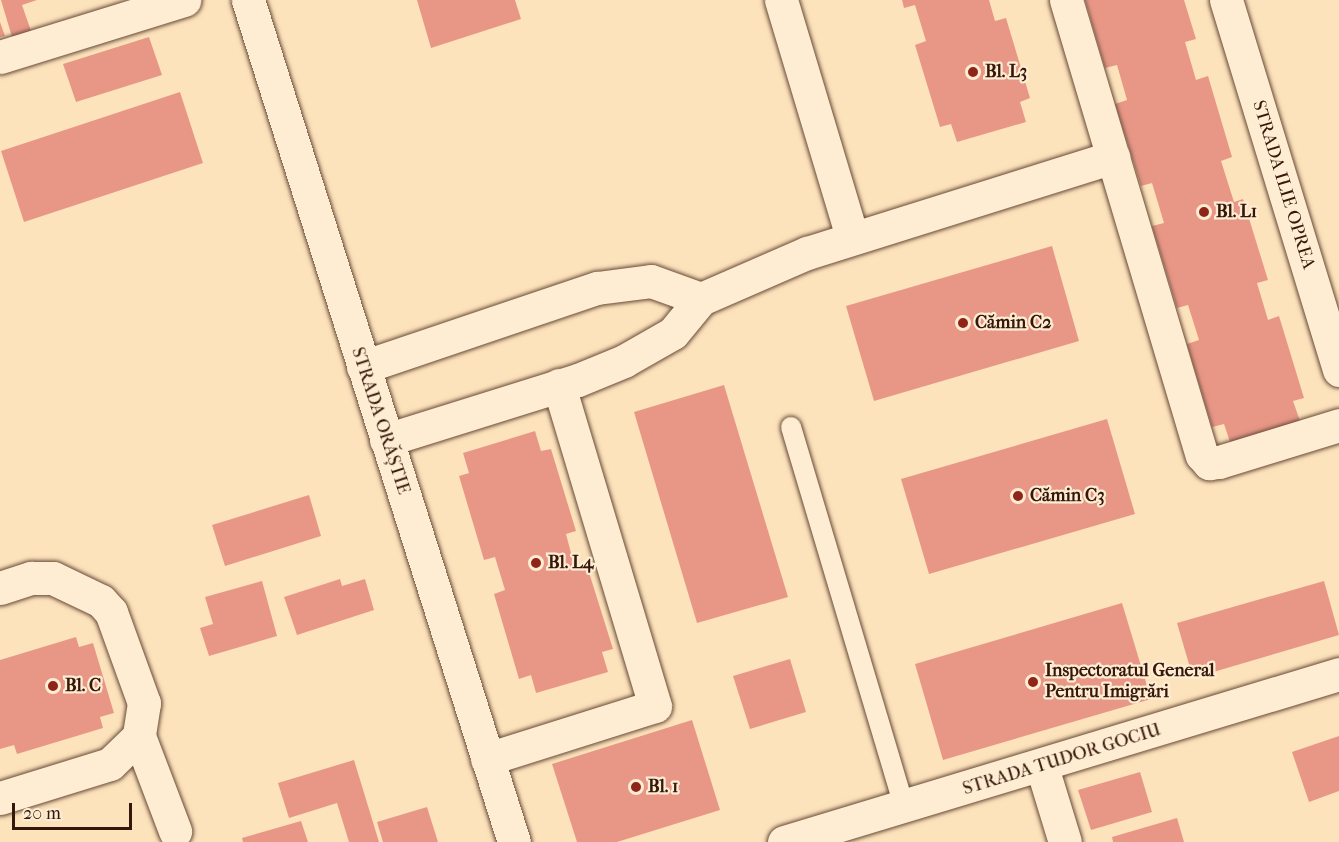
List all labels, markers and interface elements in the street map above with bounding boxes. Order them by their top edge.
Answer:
place label: Bl. L3 [985,61,1027,83]
marker: Bl. L3 [966,65,980,79]
street label: STRADA ILIE OPREA [1247,98,1319,272]
place label: Bl. L1 [1216,201,1257,223]
marker: Bl. L1 [1197,205,1211,219]
place label: Cămin C2 [975,312,1051,334]
marker: Cămin C2 [956,316,970,330]
street label: STRADA ORĂȘTIE [346,345,414,497]
place label: Cămin C3 [1030,485,1105,507]
marker: Cămin C3 [1011,489,1025,503]
place label: Bl. L4 [548,552,593,574]
marker: Bl. L4 [529,556,543,570]
place label: Inspectoratul General Pentru Imigrări [1045,661,1214,704]
place label: Bl. C [65,675,101,697]
marker: Inspectoratul General Pentru Imigrări [1026,675,1040,689]
marker: Bl. C [46,679,60,693]
street label: STRADA TUDOR GOCIU [960,720,1164,800]
place label: Bl. 1 [648,776,678,798]
marker: Bl. 1 [629,780,643,794]
scale bar [15,791,135,829]
text: 20 m [23,803,61,824]

